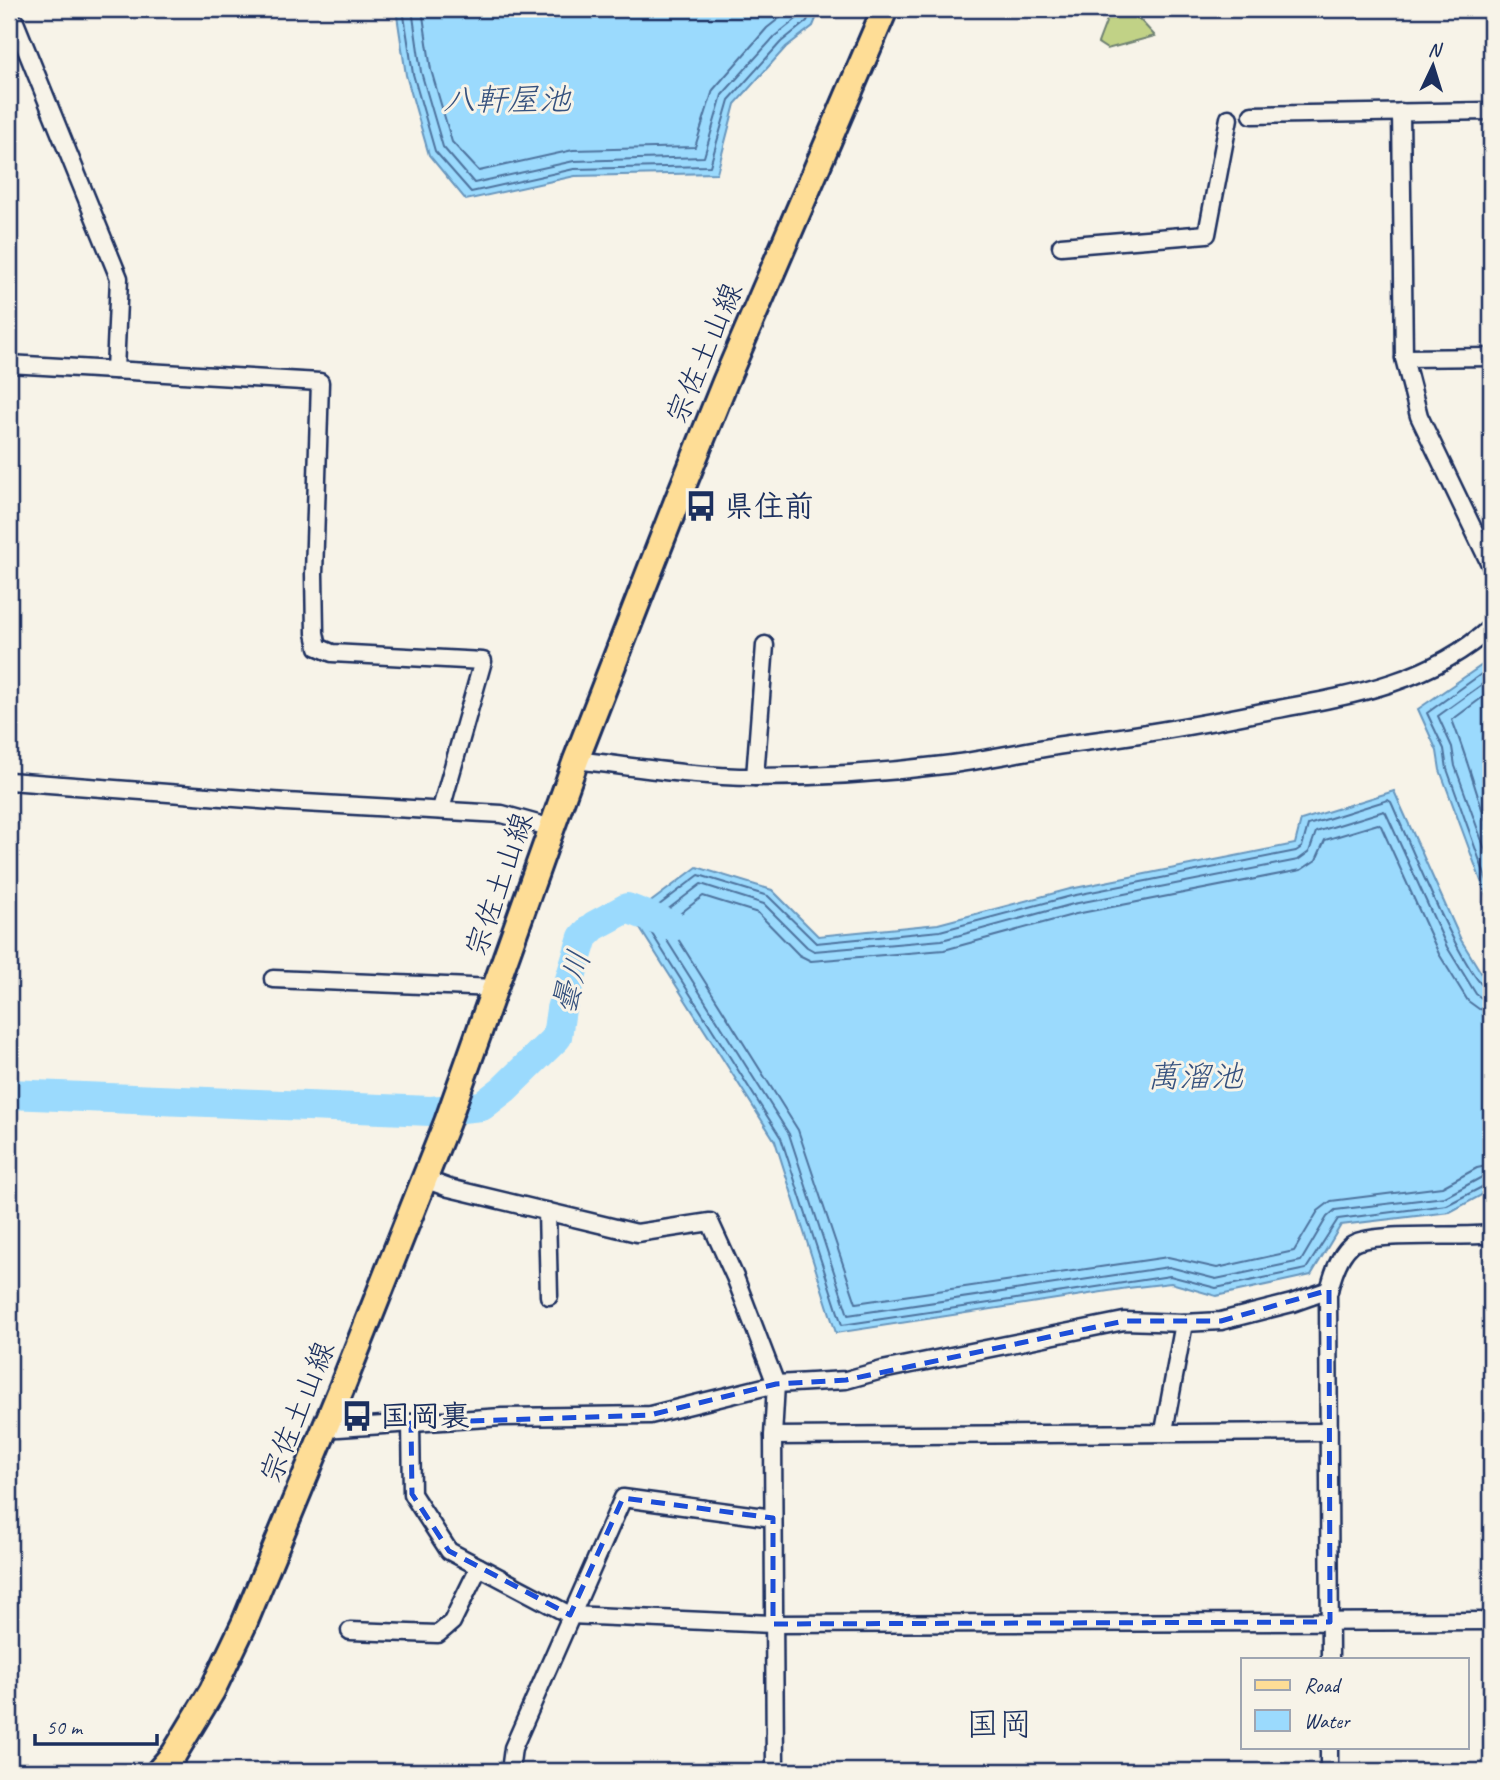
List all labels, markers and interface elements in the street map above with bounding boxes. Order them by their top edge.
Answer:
north arrow [1398,32,1468,102]
text: N [1427,38,1444,63]
water label: 八軒屋池 [443,79,572,120]
street label: 宗佐土山線 [657,277,751,429]
place label: 県住前 [724,487,814,525]
bus stop icon: 県住前 [684,489,718,523]
street label: 宗佐土山線 [457,807,541,961]
water label: 曇川 [543,946,600,1019]
water label: 萬溜池 [1147,1056,1244,1097]
street label: 宗佐土山線 [251,1335,343,1489]
place label: 国岡裏 [380,1397,470,1435]
bus stop icon: 国岡裏 [340,1399,374,1433]
legend [1241,1658,1468,1748]
text: Road [1304,1672,1343,1698]
scale bar [35,1703,158,1747]
district label: 国岡 [966,1703,1032,1745]
text: Water [1304,1708,1351,1734]
text: 50 m [46,1714,84,1740]

